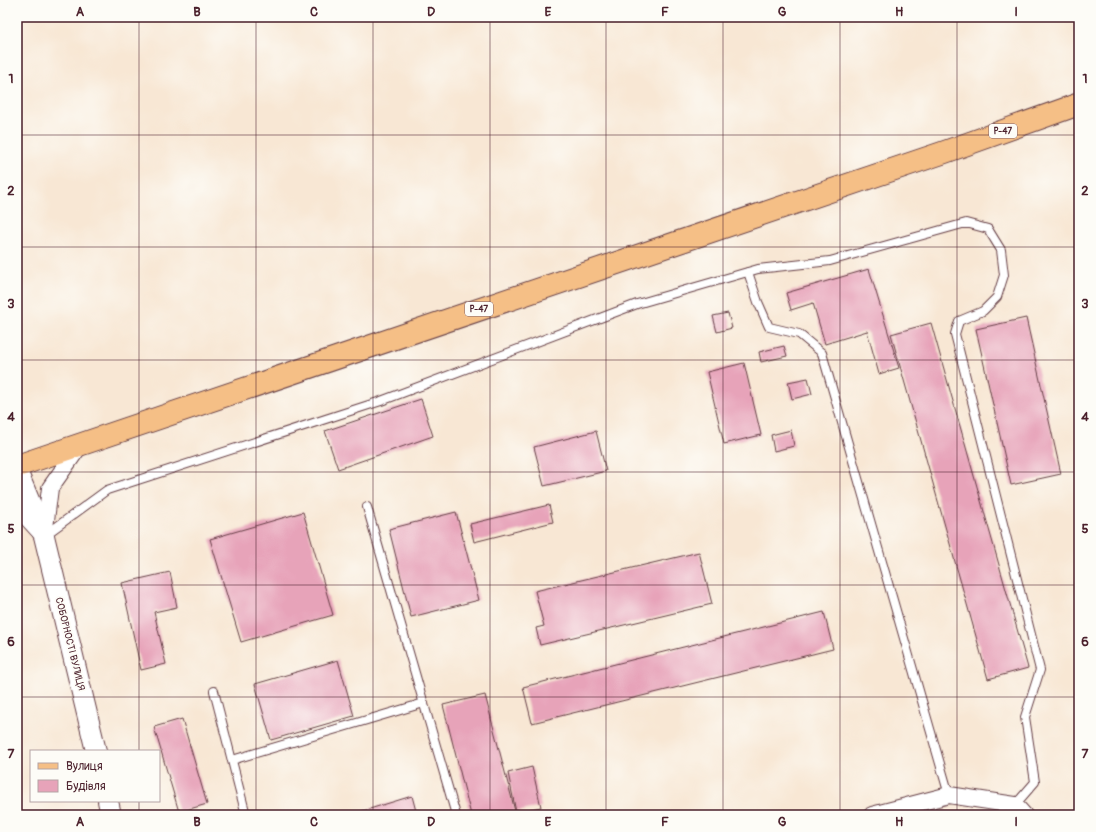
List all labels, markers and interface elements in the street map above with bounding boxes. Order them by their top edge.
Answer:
text: A [76,4,85,20]
text: B [193,4,201,20]
text: C [310,4,318,20]
text: D [427,4,435,20]
text: E [545,4,552,20]
text: F [661,4,669,20]
text: G [778,4,787,20]
text: H [895,4,903,20]
text: I [1014,4,1018,20]
text: 1 [8,71,14,87]
text: 1 [1082,71,1088,87]
road number: Р-47 [989,124,1017,138]
text: 2 [7,183,15,199]
text: 2 [1081,183,1089,199]
text: 3 [7,296,15,312]
text: 3 [1081,296,1089,312]
road number: Р-47 [465,302,493,316]
text: 4 [7,409,15,425]
text: 4 [1081,409,1089,425]
text: 5 [7,521,15,537]
text: 5 [1081,521,1089,537]
street label: СОБОРНОСТІ ВУЛИЦЯ [53,596,87,692]
text: 6 [7,634,15,650]
text: 6 [1081,634,1089,650]
text: 7 [8,746,15,762]
text: 7 [1082,746,1089,762]
legend [30,750,160,802]
text: Вулиця [66,759,103,774]
text: Будівля [66,779,106,794]
text: A [76,814,85,830]
text: B [193,814,201,830]
text: C [310,814,318,830]
text: D [427,814,435,830]
text: E [545,814,552,830]
text: F [661,814,669,830]
text: G [778,814,787,830]
text: H [895,814,903,830]
text: I [1014,814,1018,830]

